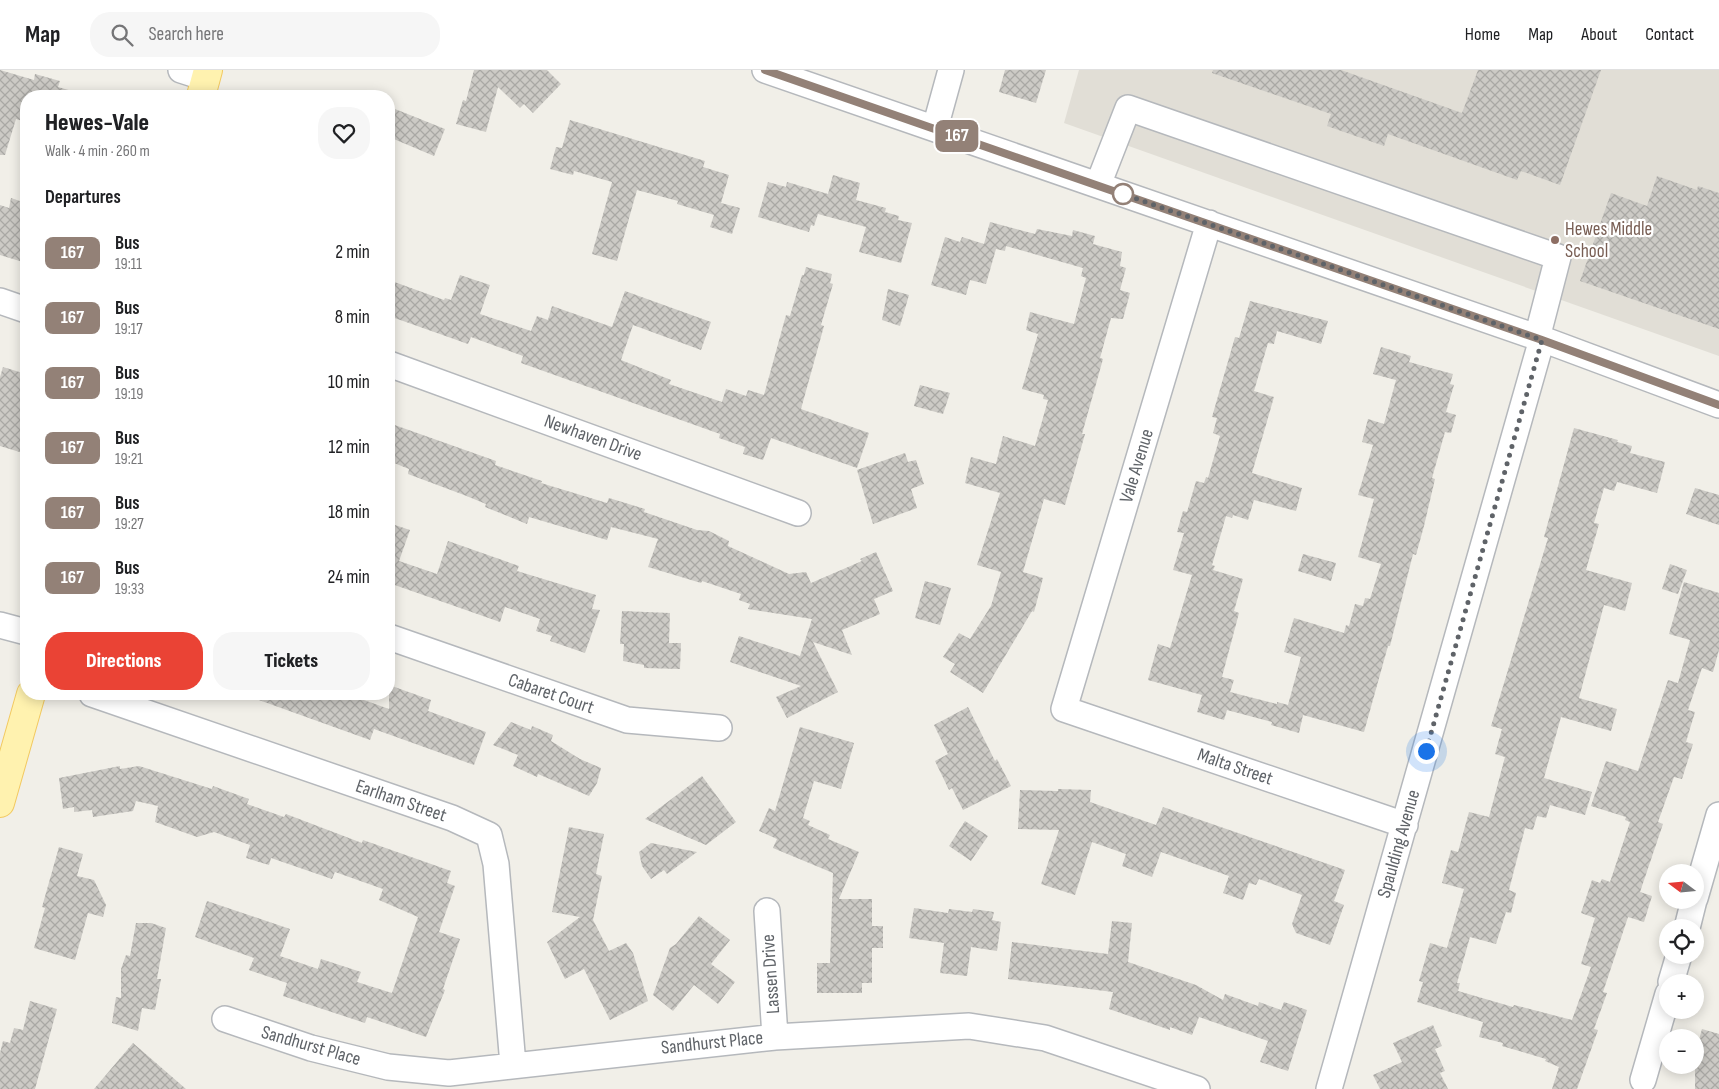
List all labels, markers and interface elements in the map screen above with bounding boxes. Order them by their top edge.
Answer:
search box [90,12,440,57]
text: Map [25,20,60,49]
icon: search [108,21,136,49]
text: Search here [148,23,224,46]
text: Home [1465,24,1500,45]
text: Map [1528,24,1553,45]
text: About [1581,24,1617,45]
text: Contact [1645,24,1694,45]
button: heart [318,107,370,159]
text: Hewes-Vale [45,108,149,137]
line badge: 167 [928,120,986,152]
text: 167 [945,125,969,146]
text: Walk · 4 min · 260 m [45,142,150,161]
unlabelled marker [1112,183,1134,205]
text: Departures [45,186,121,209]
place label: Hewes Middle School [1565,218,1652,263]
text: Bus [115,232,140,255]
marker: Hewes Middle School [1549,234,1561,246]
text: 2 min [335,241,370,264]
text: 167 [61,242,84,263]
text: 19:11 [115,255,142,274]
text: Bus [115,297,140,320]
text: 8 min [335,306,370,329]
text: 167 [61,307,84,328]
text: 19:17 [115,320,143,339]
text: Bus [115,362,140,385]
text: 10 min [328,371,370,394]
text: 167 [61,372,84,393]
text: 19:19 [115,385,143,404]
street label: Newhaven Drive [541,410,645,466]
street label: Vale Avenue [1115,426,1159,506]
text: Bus [115,427,140,450]
text: 12 min [328,436,370,459]
text: 167 [61,437,84,458]
text: 19:21 [115,450,143,469]
text: Bus [115,492,140,515]
text: 18 min [328,501,370,524]
text: 167 [61,502,84,523]
text: 19:27 [115,515,144,534]
text: Bus [115,557,140,580]
text: 24 min [327,566,370,589]
text: 167 [61,567,84,588]
text: 19:33 [115,580,144,599]
button: Directions [45,632,203,690]
button: Tickets [213,632,370,690]
street label: Cabaret Court [505,669,597,719]
your location [1414,739,1439,764]
street label: Malta Street [1194,743,1276,791]
street label: Earlham Street [353,775,450,827]
street label: Spaulding Avenue [1373,787,1425,901]
north arrow [1659,864,1704,909]
map controls [1659,864,1704,1074]
button: locate [1659,919,1704,964]
street label: Lassen Drive [757,933,785,1015]
button: + [1659,974,1704,1019]
street label: Sandhurst Place [259,1021,363,1071]
street label: Sandhurst Place [660,1026,764,1060]
button: − [1659,1029,1704,1074]

